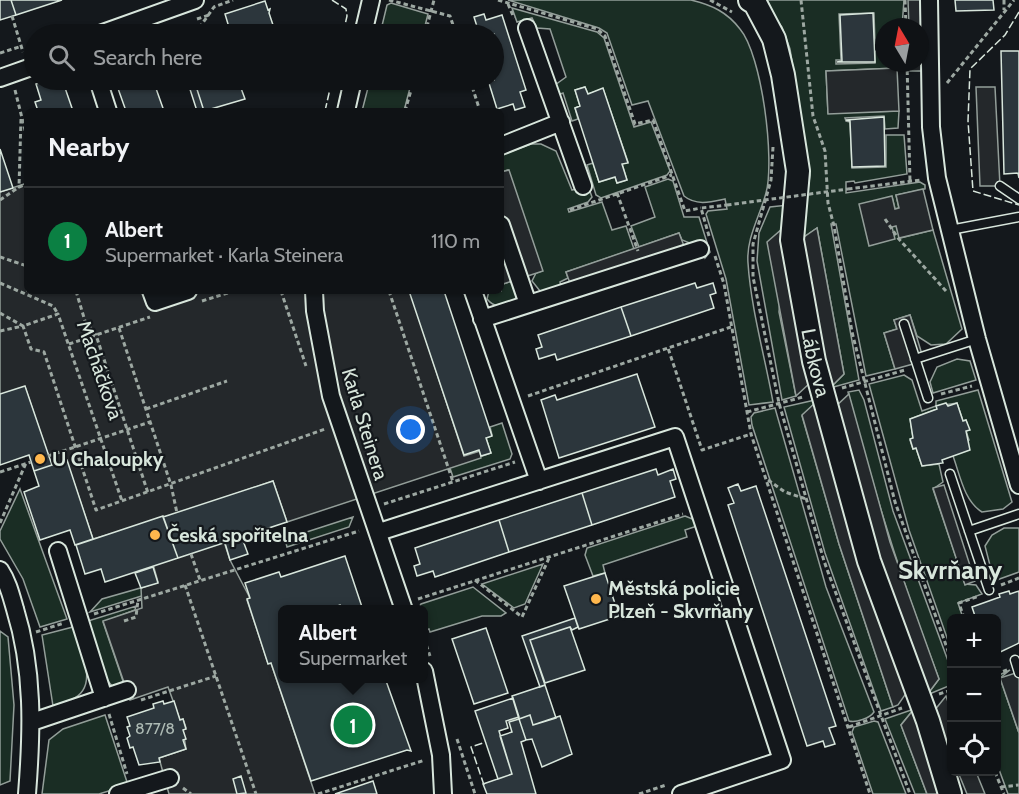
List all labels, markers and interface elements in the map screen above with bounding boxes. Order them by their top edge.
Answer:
north arrow [875,18,929,72]
search box [24,24,504,90]
icon: search [45,41,78,74]
text: Search here [93,44,202,71]
text: Nearby [48,131,129,163]
text: Albert [105,216,163,243]
text: 1 [64,229,71,253]
text: 110 m [431,229,480,253]
text: Supermarket · Karla Steinera [105,243,343,267]
street label: Macháčkova [72,317,128,423]
street label: Lábkova [796,327,835,400]
street label: Karla Steinera [337,365,394,483]
your location [396,415,425,444]
place label: U Chaloupky [52,447,164,471]
marker: U Chaloupky [33,452,47,466]
place label: Česká spořitelna [167,523,308,547]
marker: Česká spořitelna [148,528,162,542]
district label: Skvrňany [898,554,1002,586]
place label: Městská policie Plzeň - Skvrňany [608,576,753,623]
marker: Městská policie Plzeň - Skvrňany [589,592,603,606]
popup [278,605,428,683]
map controls [947,614,1001,776]
button: + [947,614,1001,668]
text: Albert [299,619,357,646]
text: Supermarket [299,646,407,670]
button: − [947,668,1001,722]
pin: 1 [334,702,372,748]
house number: 877/8 [135,719,175,738]
button: locate [947,722,1001,776]

